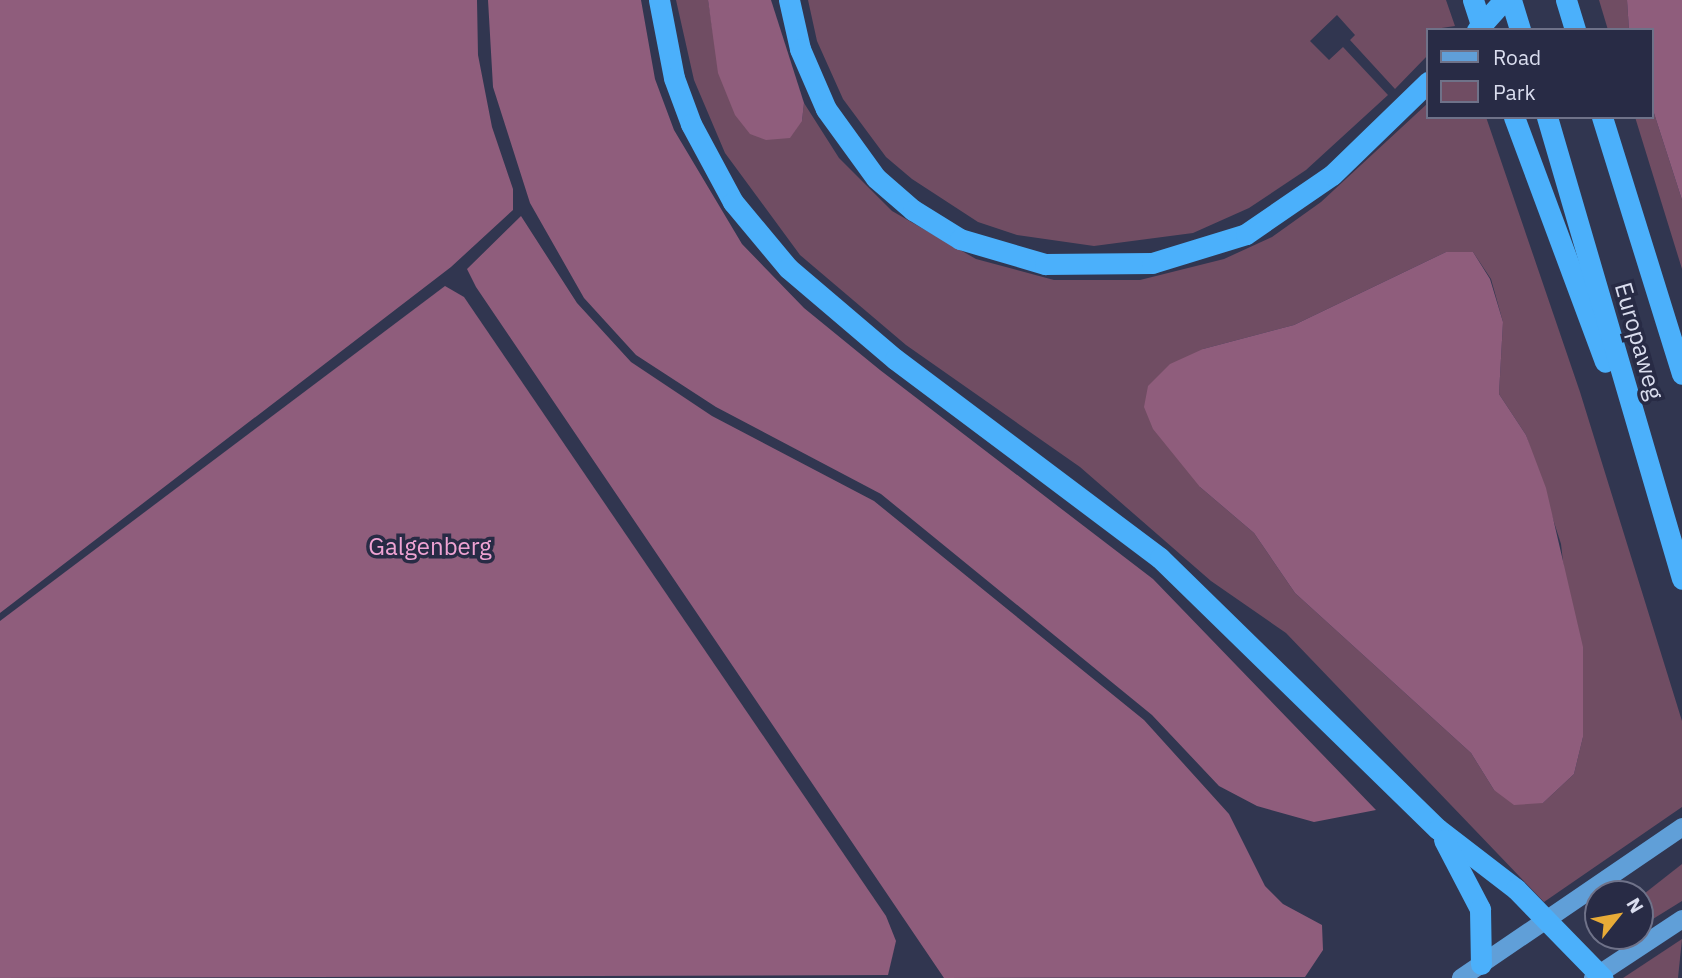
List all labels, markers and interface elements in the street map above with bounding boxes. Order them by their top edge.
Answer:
legend [1426,28,1654,119]
text: Road [1493,43,1541,71]
text: Park [1493,78,1536,106]
street label: Europaweg [1609,279,1669,403]
park label: Galgenberg [368,533,492,561]
north arrow [1584,880,1654,950]
text: N [1621,893,1649,917]

